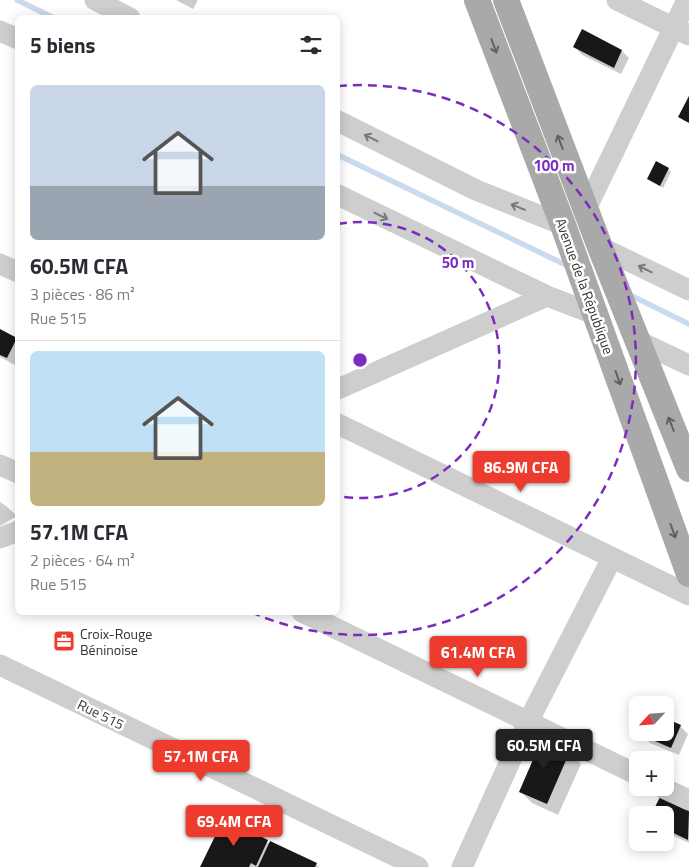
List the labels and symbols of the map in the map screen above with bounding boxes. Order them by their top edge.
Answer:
one-way arrow [490,37,499,53]
one-way arrow [364,133,379,142]
one-way arrow [555,135,564,150]
text: 100 m [533,154,575,177]
one-way arrow [510,202,526,211]
one-way arrow [373,212,388,221]
street label: Avenue de la République [551,215,619,357]
text: 50 m [442,251,474,274]
one-way arrow [638,264,653,273]
centre of rings [351,351,369,369]
one-way arrow [614,370,623,386]
one-way arrow [665,417,675,432]
pin: 86.9M CFA [464,450,578,493]
one-way arrow [669,523,678,538]
place label: Croix-Rouge Béninoise [80,623,152,660]
office icon: Croix-Rouge Béninoise [52,629,76,653]
pin: 61.4M CFA [421,636,535,678]
street label: Rue 515 [74,694,128,734]
north arrow [629,696,674,741]
pin: 60.5M CFA [487,728,601,771]
pin: 57.1M CFA [144,740,258,782]
pin: 69.4M CFA [177,804,291,847]

